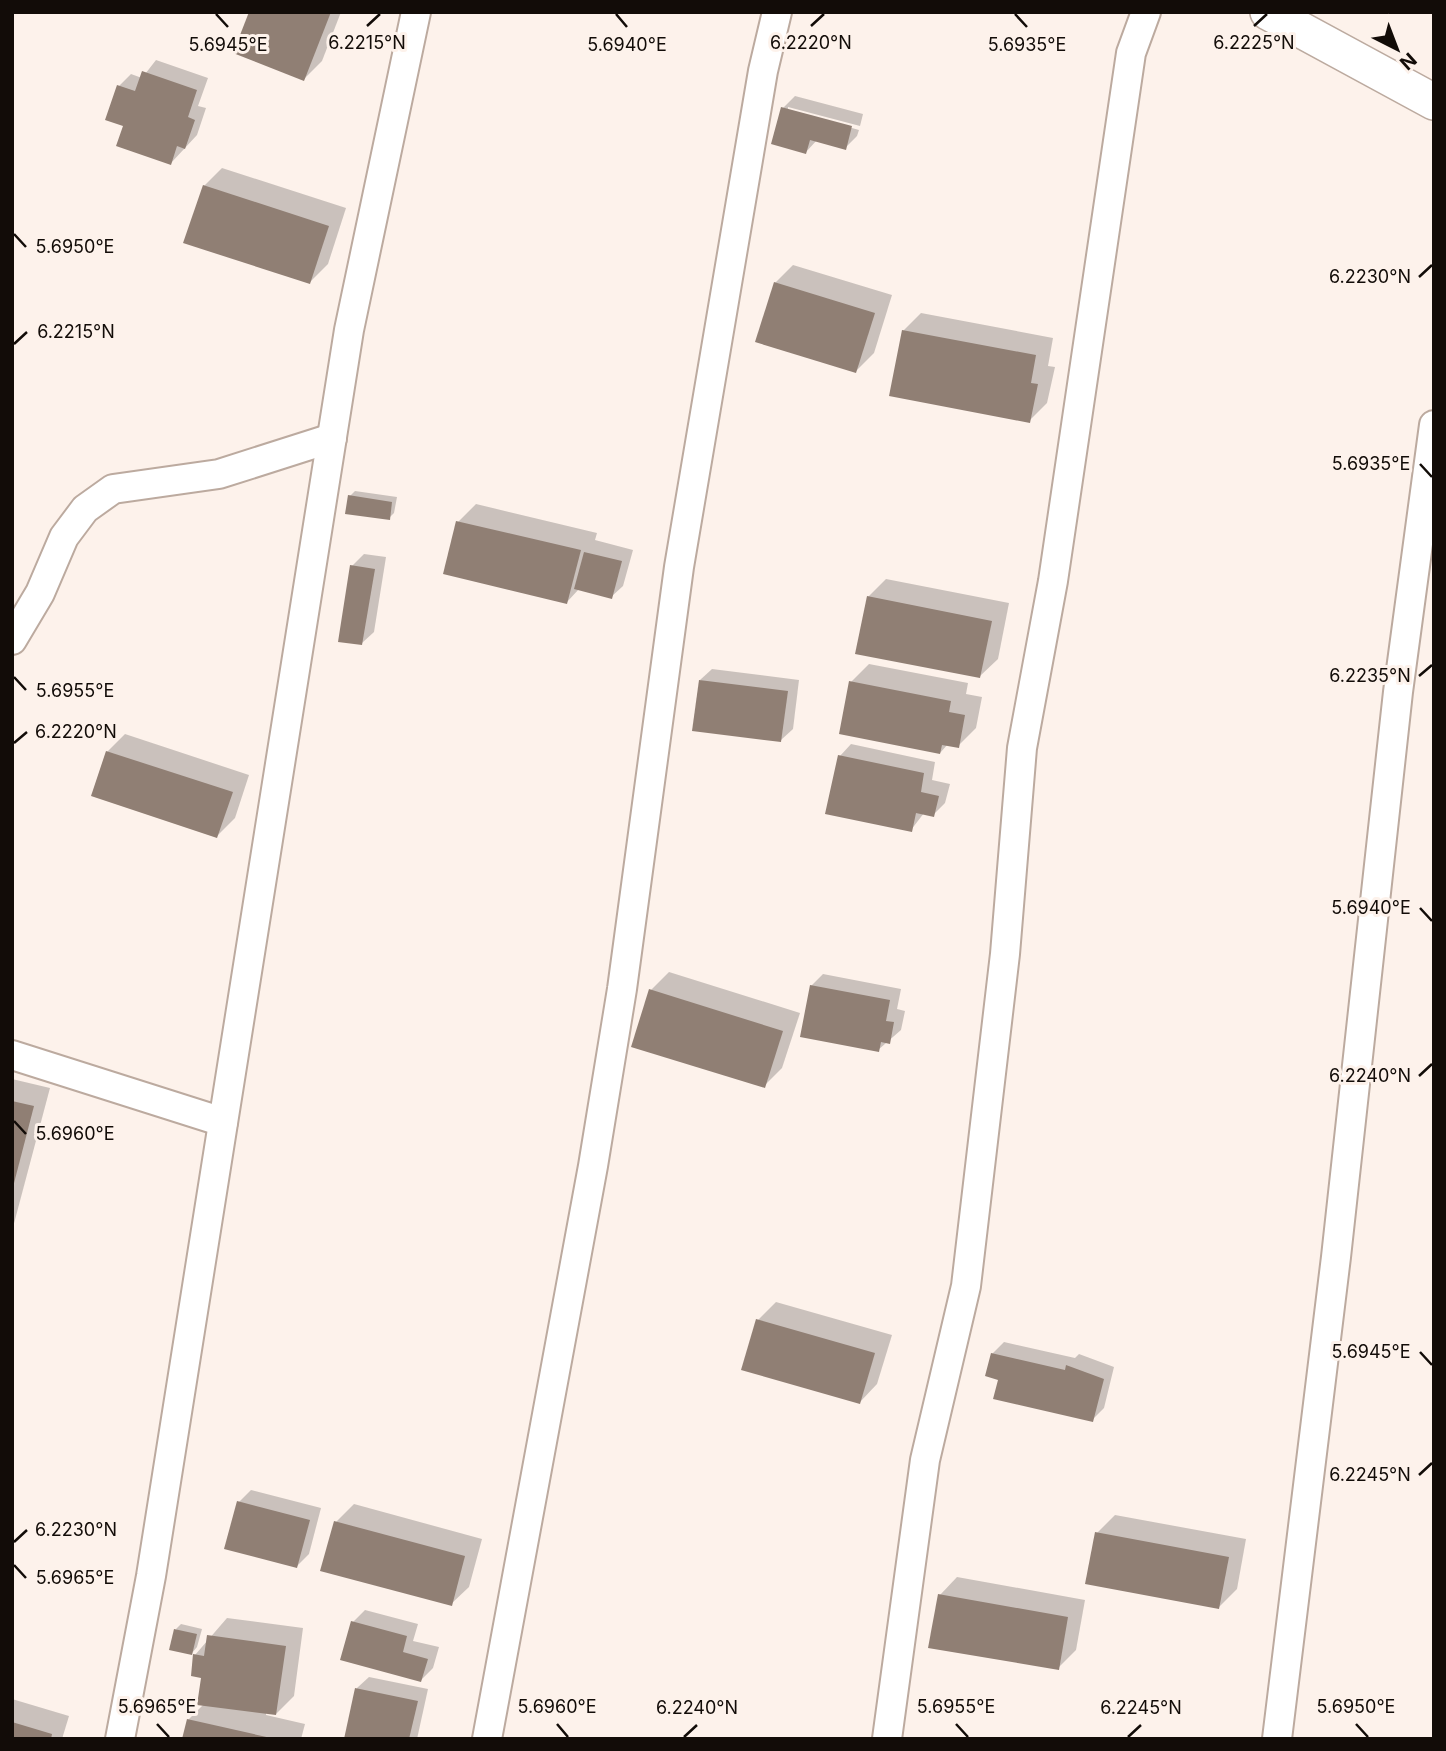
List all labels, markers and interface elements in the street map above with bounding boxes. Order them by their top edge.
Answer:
north arrow [1362,14,1432,84]
text: 6.2215°N [328,32,406,53]
text: 6.2220°N [770,32,852,53]
text: 6.2225°N [1213,32,1295,53]
text: 5.6945°E [188,34,268,55]
text: 5.6940°E [587,34,667,55]
text: 5.6935°E [988,34,1066,55]
text: N [1395,48,1421,75]
text: 5.6950°E [36,236,114,257]
text: 6.2230°N [1329,266,1411,287]
text: 6.2215°N [37,321,115,342]
text: 5.6935°E [1332,453,1410,474]
text: 6.2235°N [1329,665,1411,686]
text: 5.6955°E [36,680,114,701]
text: 6.2220°N [35,721,117,742]
text: 5.6940°E [1331,897,1411,918]
text: 6.2240°N [1329,1065,1411,1086]
text: 5.6960°E [35,1123,115,1144]
text: 5.6945°E [1331,1341,1411,1362]
text: 6.2245°N [1329,1464,1411,1485]
text: 6.2230°N [35,1519,117,1540]
text: 5.6965°E [36,1567,114,1588]
text: 5.6965°E [118,1696,196,1717]
text: 5.6960°E [517,1696,597,1717]
text: 5.6955°E [917,1696,995,1717]
text: 5.6950°E [1317,1696,1395,1717]
text: 6.2240°N [656,1697,738,1718]
text: 6.2245°N [1100,1697,1182,1718]

